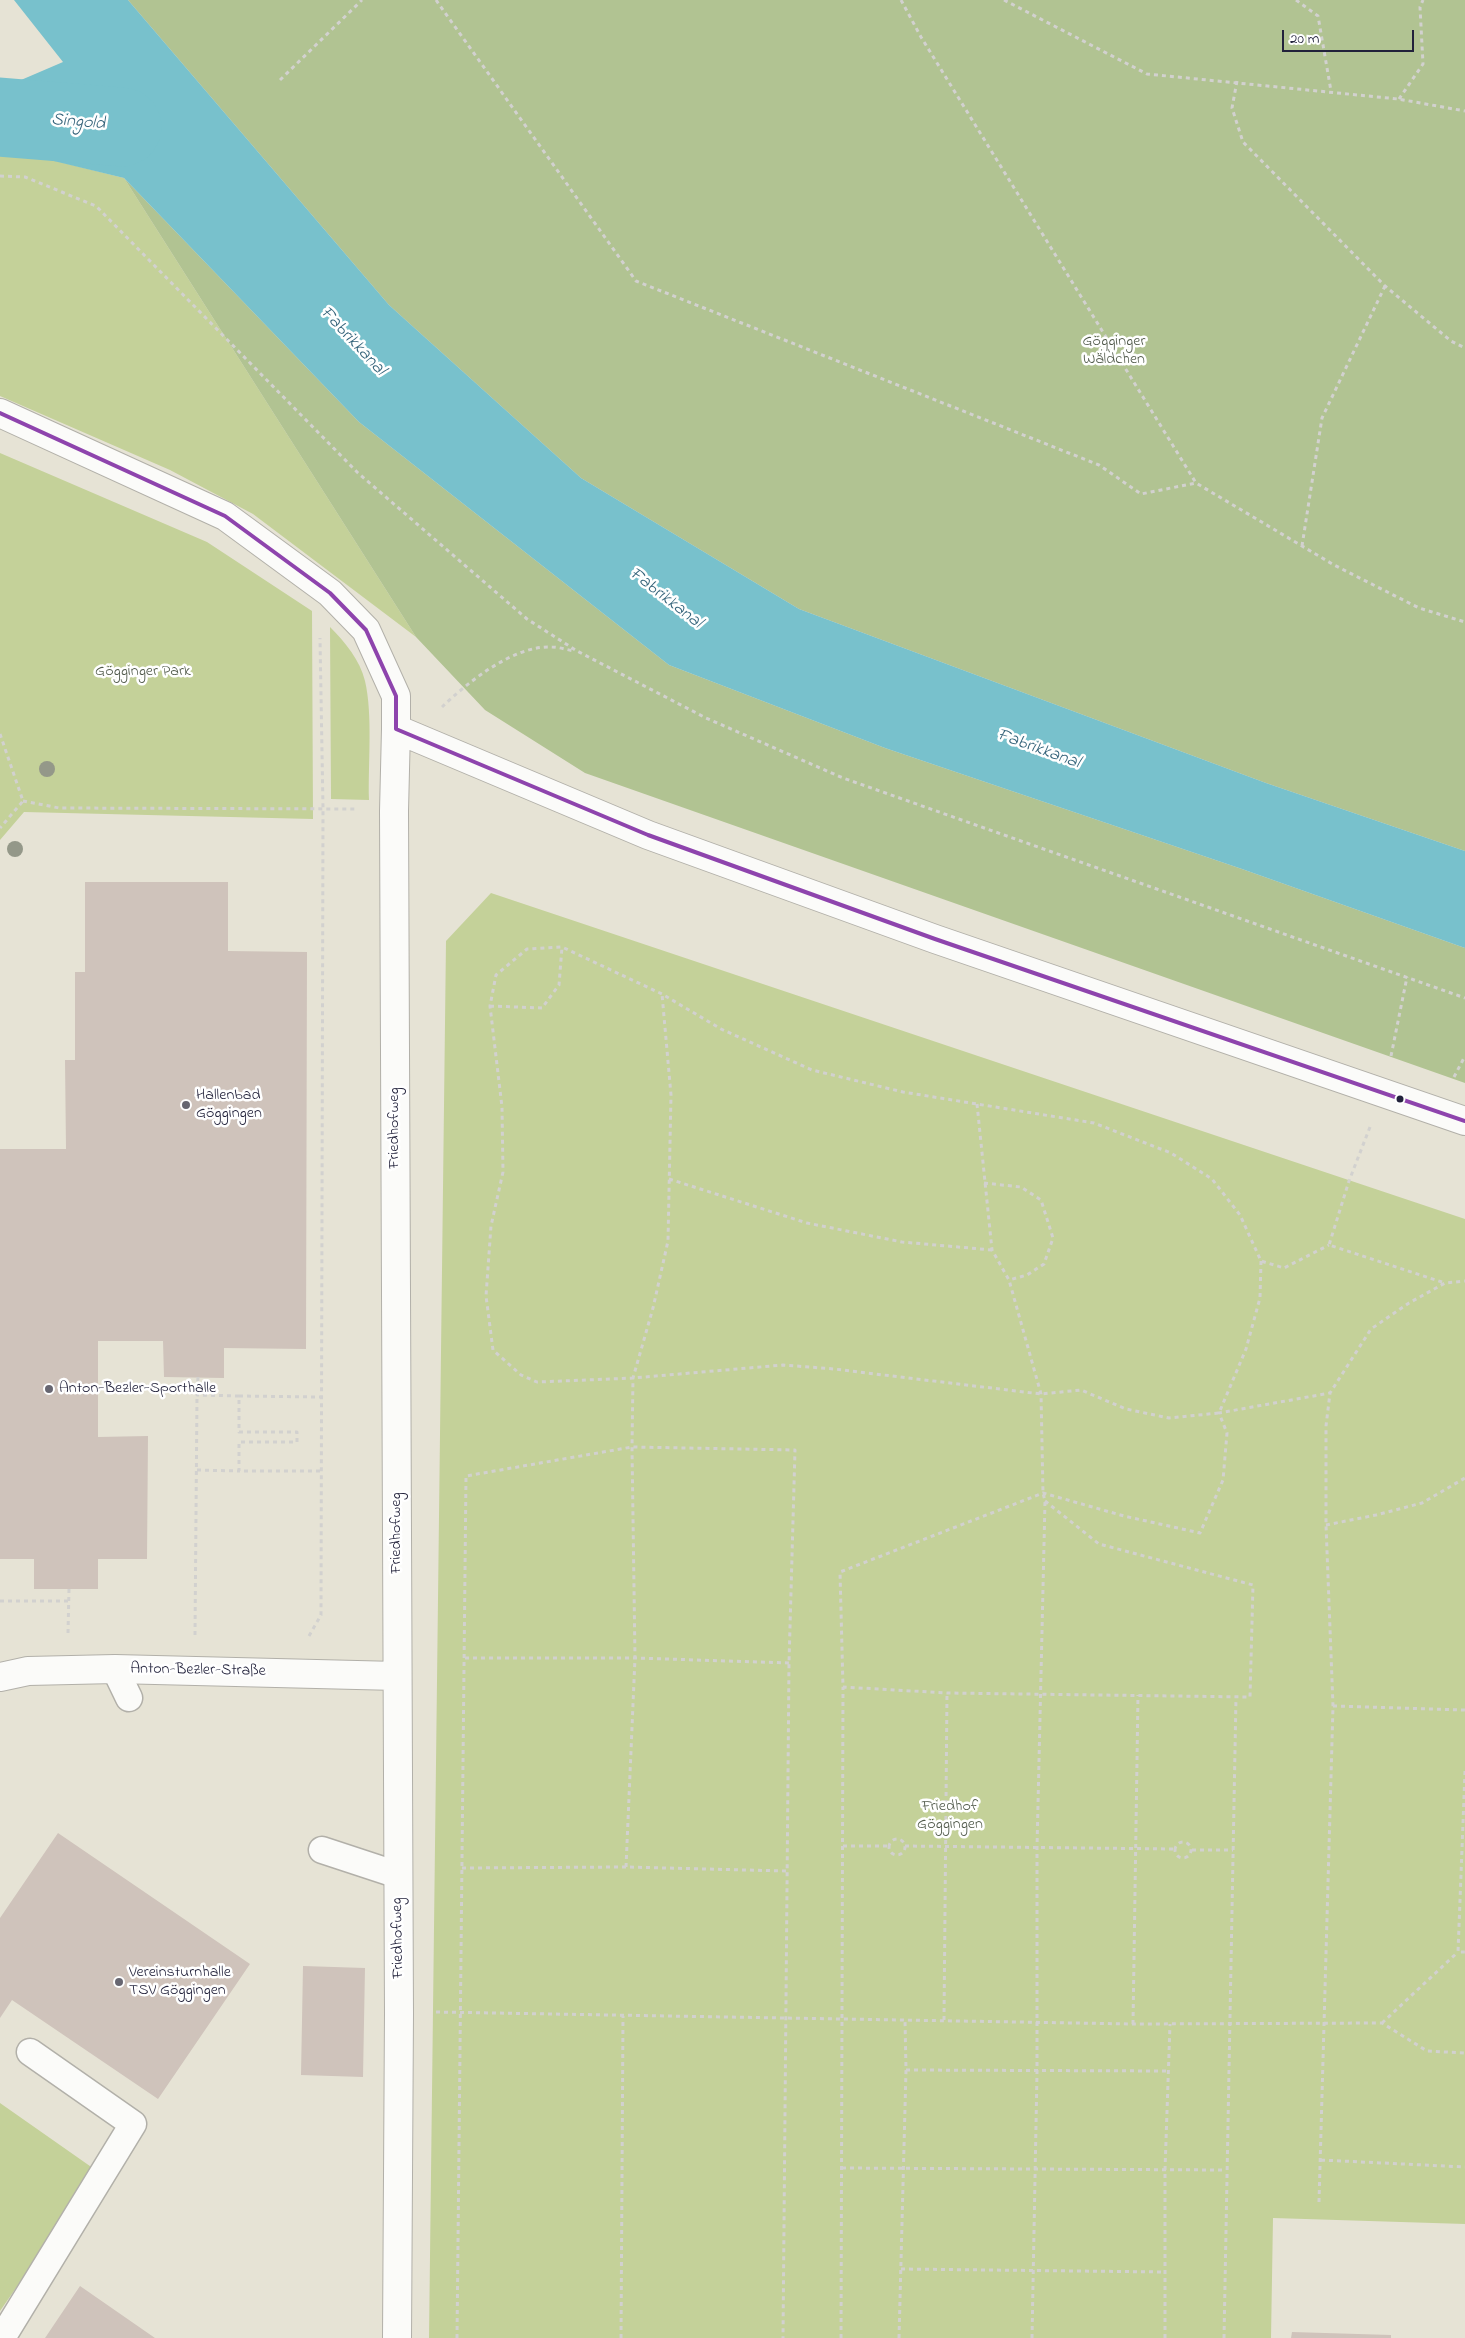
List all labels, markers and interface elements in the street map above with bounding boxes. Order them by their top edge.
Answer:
scale bar [1285,20,1418,52]
text: 20 m [1290,28,1319,50]
water label: Singold [50,110,106,136]
water label: Fabrikkanal [314,303,390,381]
park label: Gögginger Wäldchen [1083,332,1145,370]
water label: Fabrikkanal [624,564,706,634]
park label: Gögginger Park [95,662,191,682]
water label: Fabrikkanal [994,725,1082,775]
place label: Hallenbad Göggingen [196,1086,262,1124]
street label: Friedhofweg [385,1087,405,1169]
unlabelled marker [1395,1094,1405,1104]
marker: Hallenbad Göggingen [180,1099,192,1111]
place label: Anton-Bezler-Sporthalle [59,1379,216,1399]
marker: Anton-Bezler-Sporthalle [43,1383,55,1395]
street label: Friedhofweg [387,1492,407,1574]
street label: Anton-Bezler-Straße [130,1660,266,1682]
park label: Friedhof Göggingen [917,1797,983,1835]
street label: Friedhofweg [389,1897,409,1979]
place label: Vereinsturnhalle TSV Göggingen [129,1963,231,2001]
marker: Vereinsturnhalle TSV Göggingen [113,1976,125,1988]

